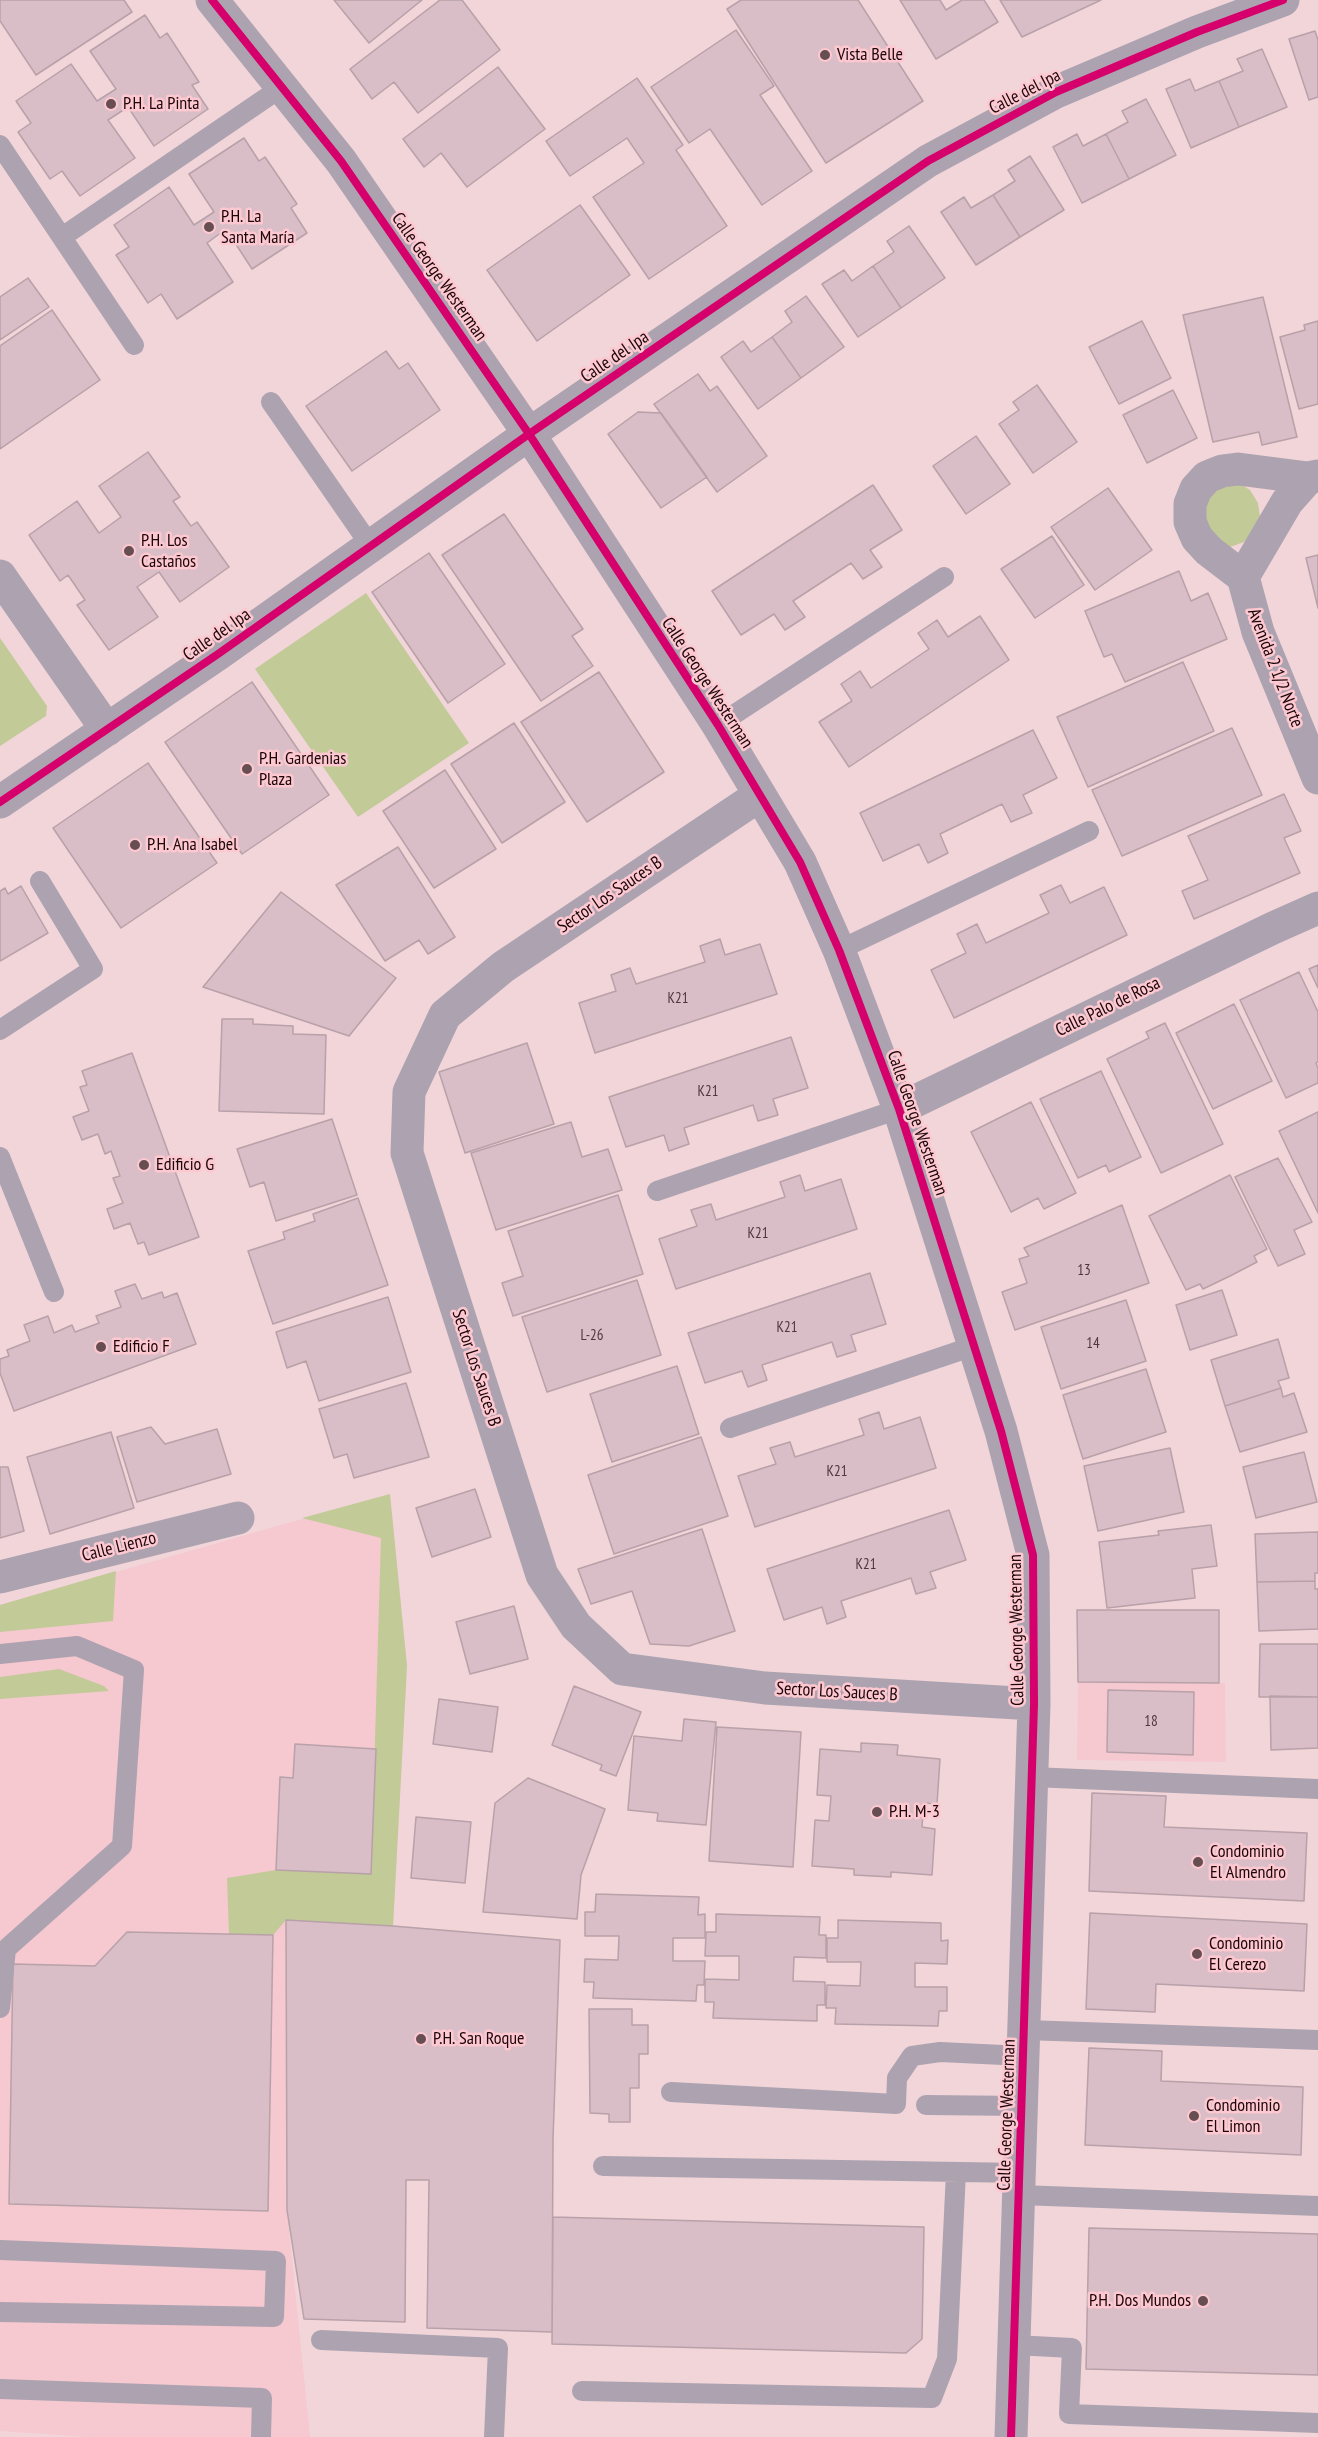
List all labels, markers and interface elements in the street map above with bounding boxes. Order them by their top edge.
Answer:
place label: Vista Belle [837,44,903,66]
marker: Vista Belle [818,48,832,62]
street label: Calle del Ipa [986,65,1064,119]
place label: P.H. La Pinta [123,93,199,115]
marker: P.H. La Pinta [104,97,118,111]
place label: P.H. La Santa María [221,206,294,248]
street label: Calle George Westerman [387,209,491,345]
marker: P.H. La Santa María [202,220,216,234]
street label: Calle del Ipa [577,326,653,388]
place label: P.H. Los Castaños [141,530,196,572]
marker: P.H. Los Castaños [122,544,136,558]
street label: Calle del Ipa [179,604,255,666]
street label: Avenida 2 1/2 Norte [1242,606,1308,730]
street label: Calle George Westerman [657,614,757,752]
place label: P.H. Gardenias Plaza [259,748,346,790]
marker: P.H. Gardenias Plaza [240,762,254,776]
place label: P.H. Ana Isabel [147,834,237,856]
marker: P.H. Ana Isabel [128,838,142,852]
street label: Sector Los Sauces B [554,852,666,938]
street label: Calle Palo de Rosa [1052,972,1164,1042]
house number: K21 [668,990,688,1008]
street label: Calle George Westerman [882,1048,952,1198]
house number: K21 [698,1083,718,1101]
place label: Edificio G [156,1154,214,1176]
marker: Edificio G [137,1158,151,1172]
house number: K21 [748,1225,768,1243]
house number: 13 [1077,1262,1091,1280]
street label: Sector Los Sauces B [447,1307,505,1429]
house number: K21 [777,1319,797,1337]
house number: L-26 [580,1327,604,1345]
house number: 14 [1086,1335,1100,1353]
place label: Edificio F [113,1336,170,1358]
marker: Edificio F [94,1340,108,1354]
house number: K21 [827,1463,847,1481]
street label: Calle Lienzo [80,1527,158,1567]
street label: Calle George Westerman [1005,1554,1029,1706]
house number: K21 [856,1556,876,1574]
street label: Sector Los Sauces B [776,1678,898,1706]
house number: 18 [1144,1713,1158,1731]
place label: P.H. M-3 [889,1801,940,1823]
marker: P.H. M-3 [870,1805,884,1819]
place label: Condominio El Almendro [1210,1841,1286,1884]
marker: Condominio El Almendro [1191,1855,1205,1869]
place label: Condominio El Cerezo [1209,1933,1283,1976]
marker: Condominio El Cerezo [1190,1947,1204,1961]
place label: P.H. San Roque [433,2028,524,2050]
marker: P.H. San Roque [414,2032,428,2046]
street label: Calle George Westerman [994,2039,1020,2191]
place label: Condominio El Limon [1206,2095,1280,2138]
marker: Condominio El Limon [1187,2109,1201,2123]
place label: P.H. Dos Mundos [1089,2290,1191,2312]
marker: P.H. Dos Mundos [1196,2294,1210,2308]

